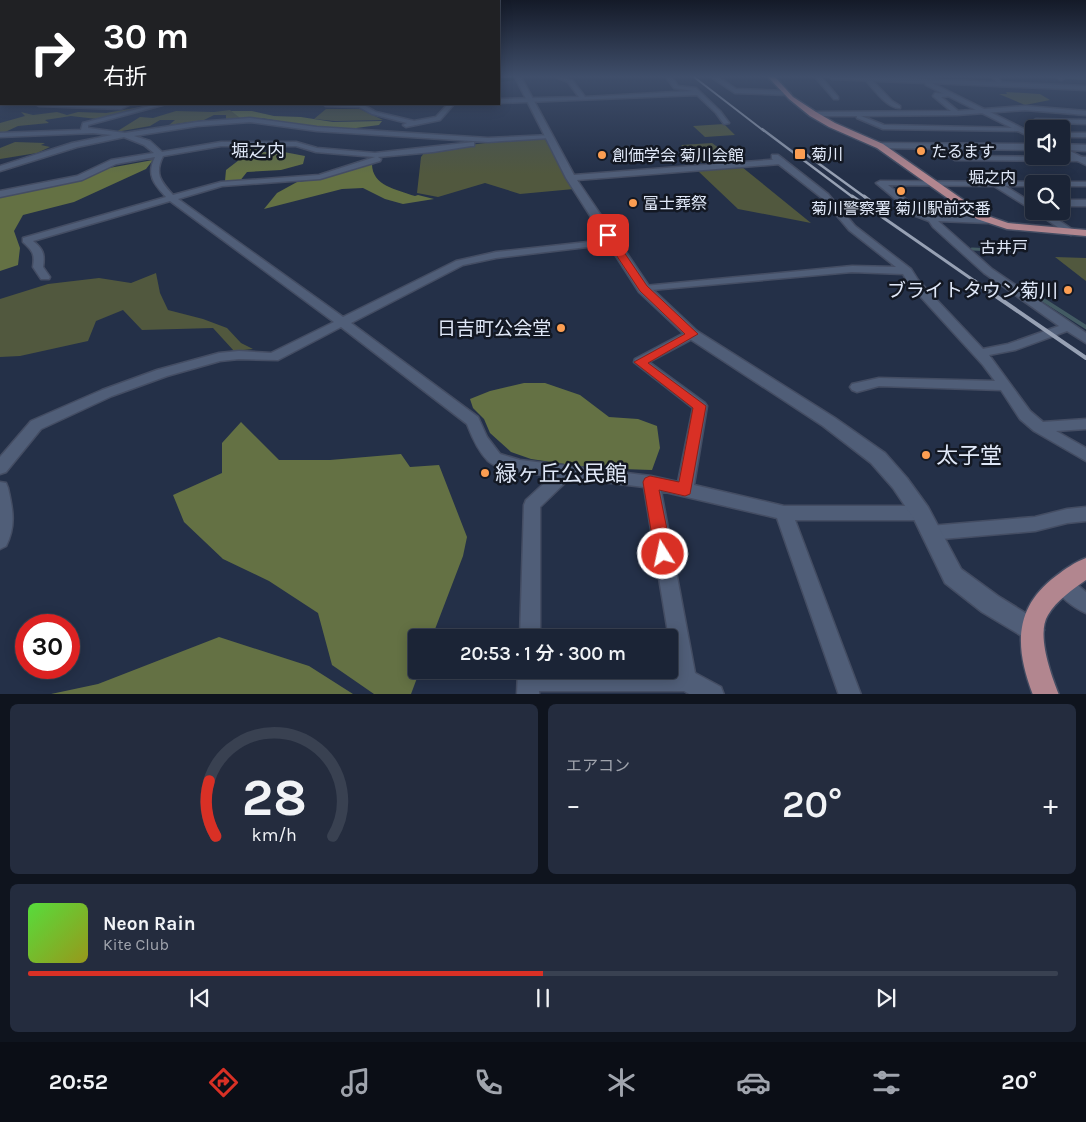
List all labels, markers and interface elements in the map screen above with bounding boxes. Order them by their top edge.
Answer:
text: 30 m [103,16,189,57]
icon: right [20,20,85,85]
text: 右折 [103,64,147,90]
map controls [1025,120,1070,220]
button: sound [1025,120,1070,165]
district label: 堀之内 [231,140,285,162]
place label: たるます [931,142,995,161]
place label: 菊川 [811,145,843,164]
marker: たるます [915,145,927,157]
place label: 創価学会 菊川会館 [612,146,744,165]
marker: 菊川 [793,147,807,161]
marker: 創価学会 菊川会館 [596,149,608,161]
district label: 堀之内 [968,168,1016,187]
button: search [1025,175,1070,220]
marker: 菊川警察署 菊川駅前交番 [895,185,907,197]
place label: 富士葬祭 [643,194,707,213]
marker: 富士葬祭 [627,197,639,209]
place label: 菊川警察署 菊川駅前交番 [811,199,991,218]
pin [587,214,629,256]
icon: arrive [594,221,622,249]
district label: 古井戸 [980,238,1028,257]
place label: ブライトタウン菊川 [887,280,1058,302]
marker: ブライトタウン菊川 [1062,284,1074,296]
place label: 日吉町公会堂 [437,318,551,340]
marker: 日吉町公会堂 [555,322,567,334]
place label: 太子堂 [936,443,1002,469]
marker: 太子堂 [920,449,932,461]
place label: 緑ヶ丘公民館 [495,461,627,487]
marker: 緑ヶ丘公民館 [479,467,491,479]
position arrow [636,527,688,579]
speed limit sign: 30 [15,614,80,679]
text: 20:53 · 1 分 · 300 m [460,643,626,665]
text: エアコン [566,756,630,775]
text: 28 [241,767,307,828]
text: 20° [782,782,842,827]
text: − [566,788,581,821]
text: + [1043,788,1058,821]
text: km/h [251,825,297,846]
text: Neon Rain [103,913,196,935]
text: Kite Club [103,935,169,954]
icon: previous [186,984,214,1012]
icon: pause [529,984,557,1012]
icon: next [872,984,900,1012]
icon: directions [206,1065,241,1100]
icon: music [338,1065,373,1100]
icon: phone [471,1065,506,1100]
icon: climate [604,1065,639,1100]
icon: car [736,1065,771,1100]
icon: filters [869,1065,904,1100]
text: 20:52 [49,1069,108,1095]
text: 20° [1001,1069,1037,1095]

